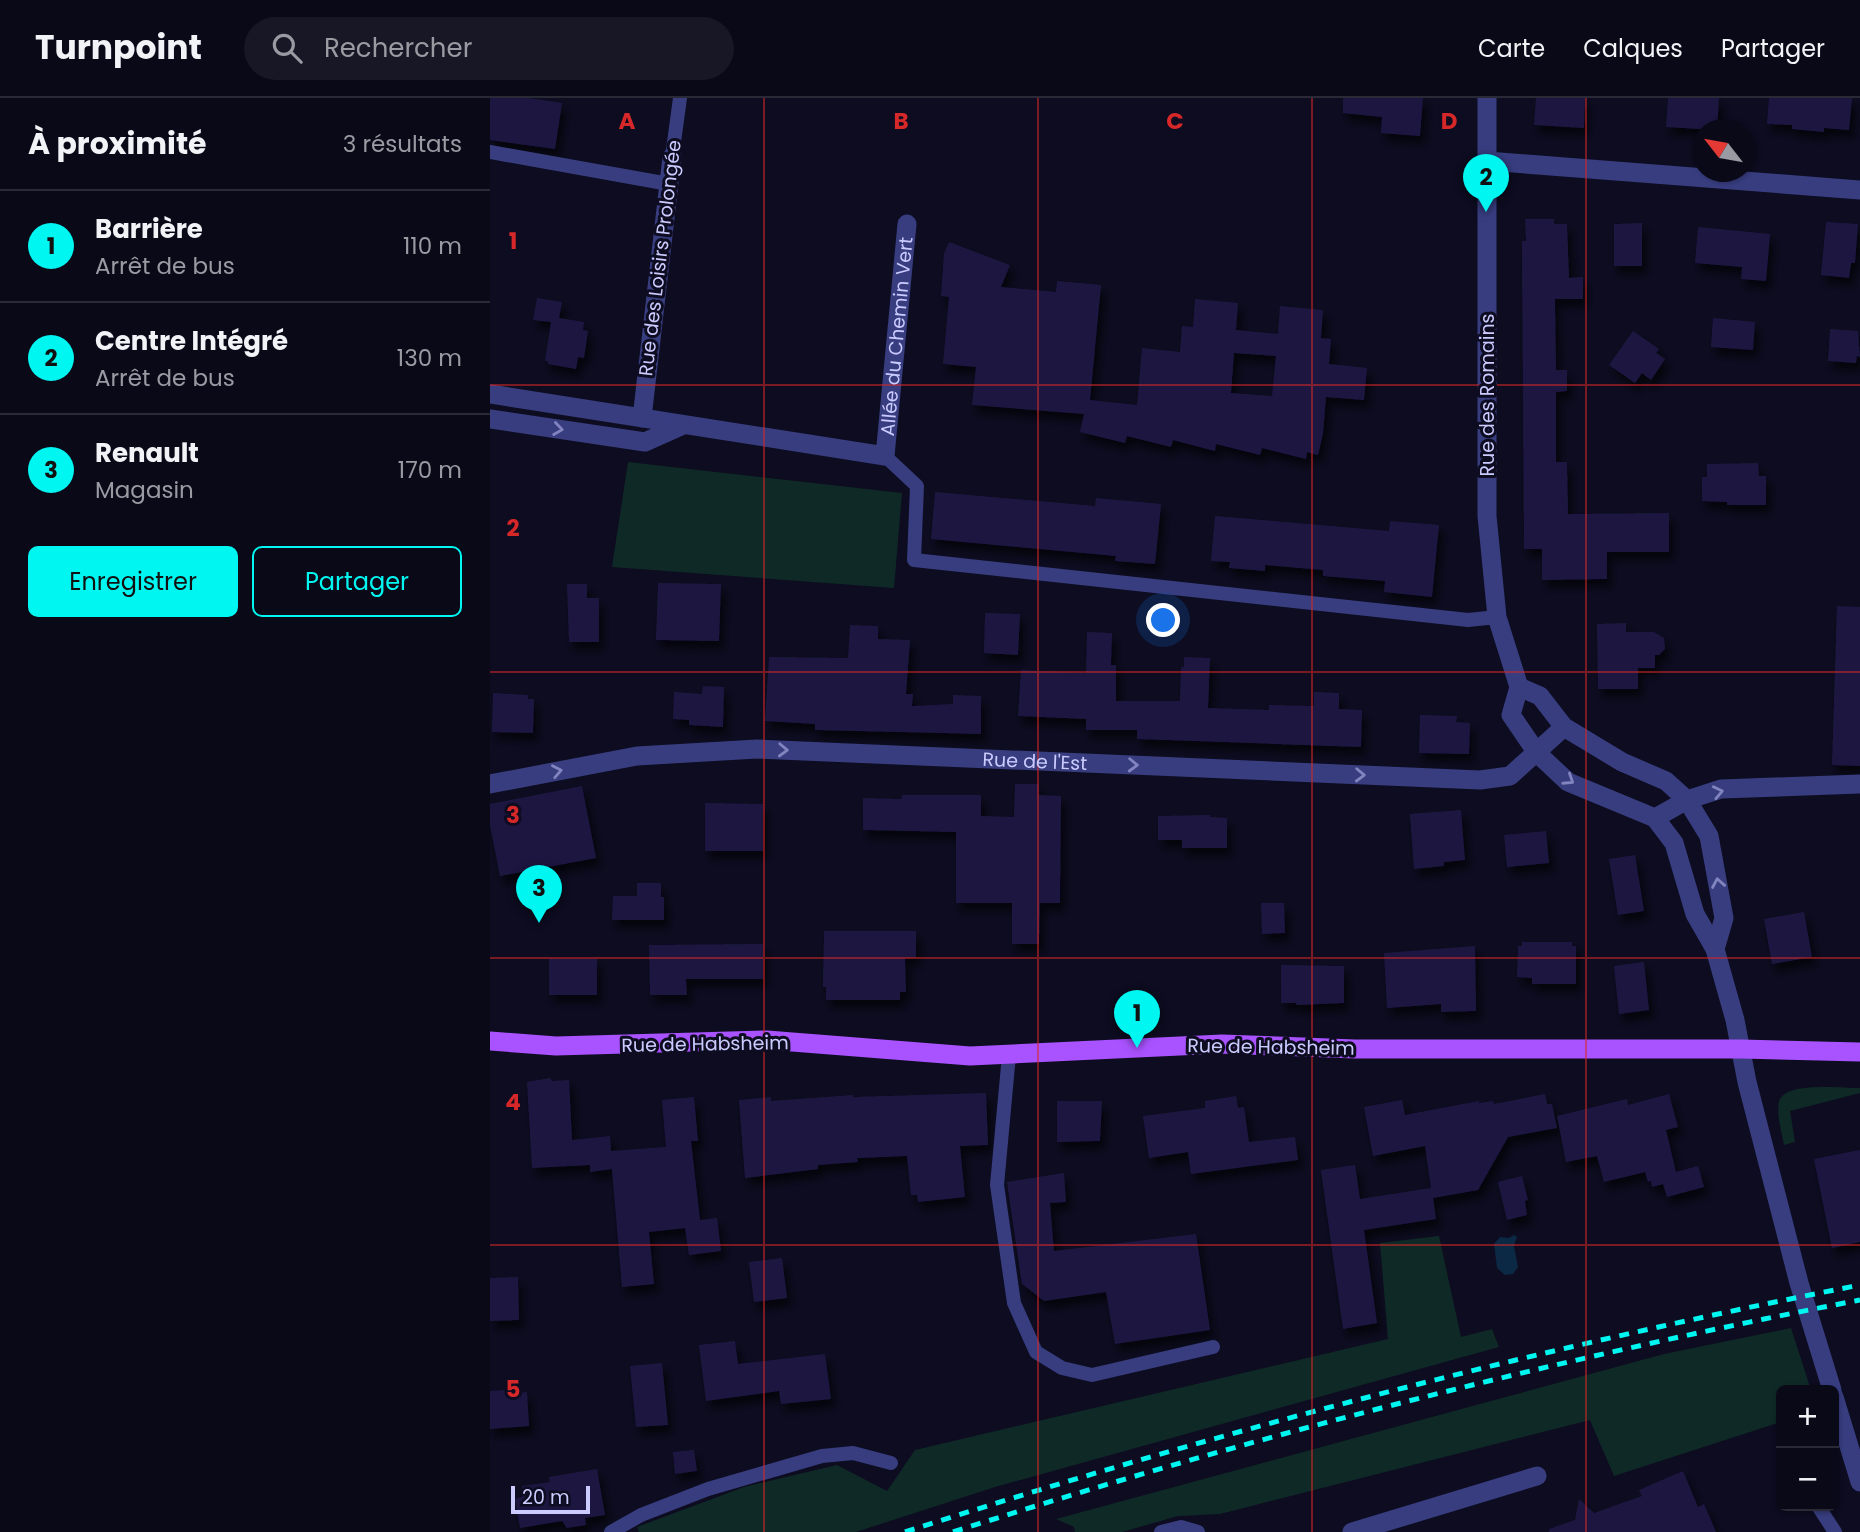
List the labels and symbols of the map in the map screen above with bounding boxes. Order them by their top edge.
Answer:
text: A [619,105,636,137]
text: B [893,105,909,137]
text: C [1166,105,1184,137]
text: D [1441,105,1457,137]
north arrow [1692,119,1755,182]
street label: Rue des Loisirs Prolongée [632,138,688,378]
pin: 2 [1463,154,1509,212]
text: 1 [509,225,517,257]
street label: Allée du Chemin Vert [873,236,919,437]
street label: Rue des Romains [1474,313,1501,477]
one-way arrow [552,421,563,436]
text: 2 [506,512,520,544]
your location [1146,603,1180,637]
one-way arrow [778,743,789,758]
street label: Rue de l'Est [982,745,1088,777]
one-way arrow [1127,758,1138,773]
one-way arrow [551,764,563,779]
one-way arrow [1355,767,1366,782]
one-way arrow [1562,772,1575,785]
one-way arrow [1712,785,1724,800]
text: 3 [506,799,520,831]
pin: 3 [516,865,562,923]
one-way arrow [1711,877,1726,889]
pin: 1 [1114,990,1160,1048]
street label: Rue de Habsheim [621,1029,789,1059]
street label: Rue de Habsheim [1187,1032,1355,1062]
text: 4 [505,1086,521,1118]
text: 5 [506,1373,520,1405]
scale bar [511,1483,590,1515]

